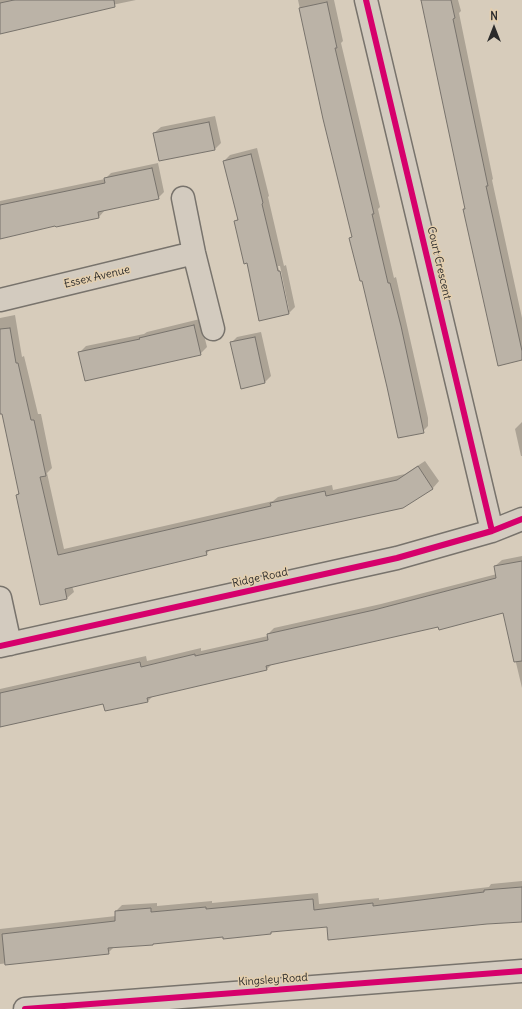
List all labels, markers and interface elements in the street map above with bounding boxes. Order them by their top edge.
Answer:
north arrow [474,8,514,48]
text: N [490,9,498,23]
street label: Court Crescent [424,225,454,301]
street label: Essex Avenue [63,263,131,291]
street label: Ridge Road [231,566,289,590]
street label: Kingsley Road [238,971,308,989]

